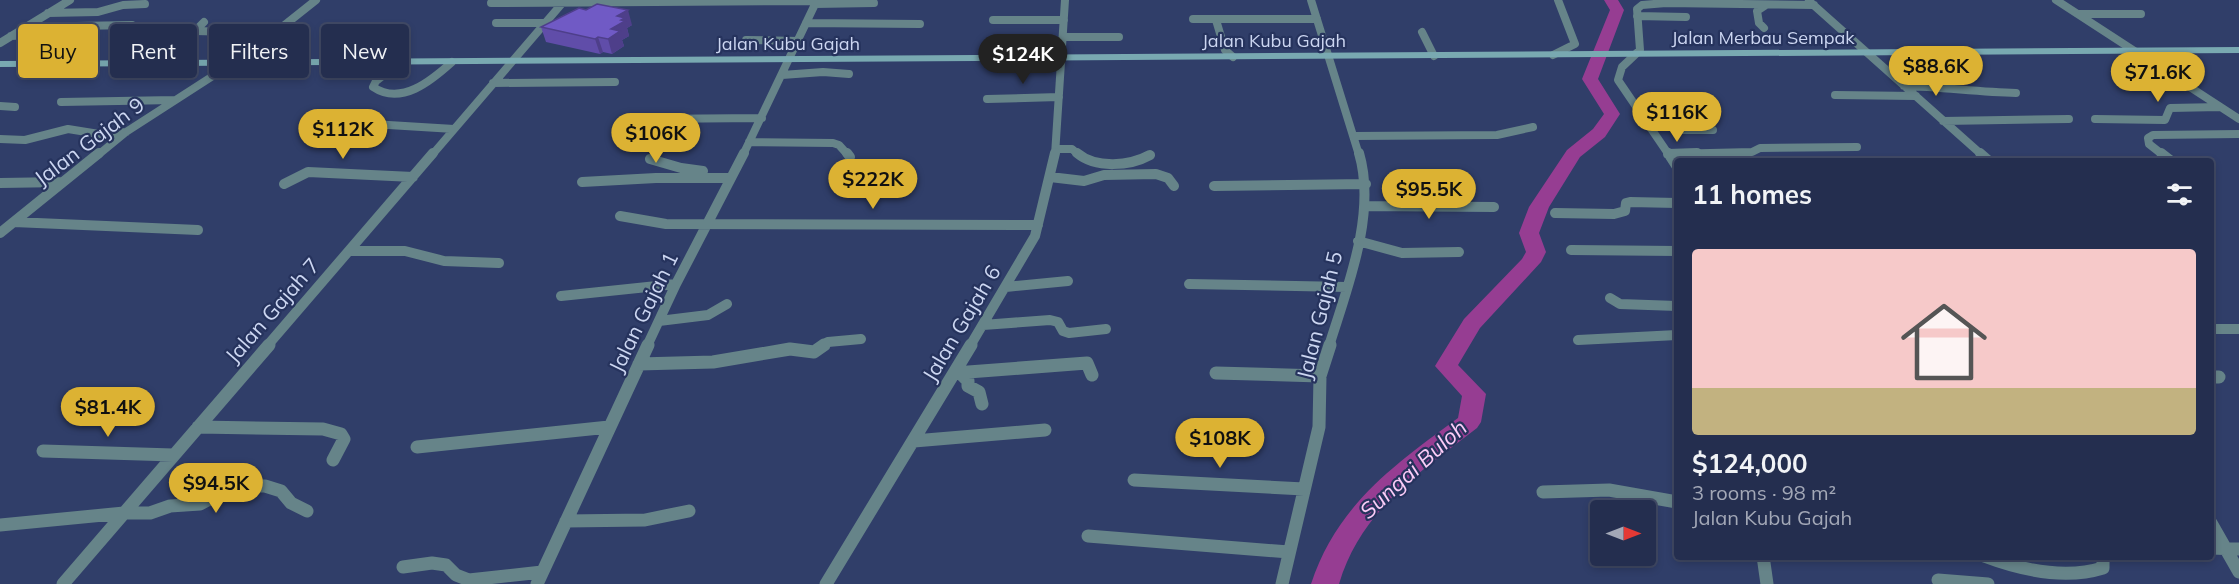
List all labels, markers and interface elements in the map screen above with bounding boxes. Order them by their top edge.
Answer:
chip: Buy [18,24,98,78]
chip: Rent [110,24,197,78]
chip: Filters [209,24,309,78]
chip: New [321,24,409,78]
street label: Jalan Merbau Sempak [1671,26,1855,49]
street label: Jalan Kubu Gajah [1202,29,1346,52]
street label: Jalan Kubu Gajah [716,32,860,55]
pin: $124K [981,34,1065,85]
text: $124K [992,41,1054,66]
pin: $88.6K [1887,46,1985,97]
pin: $71.6K [2109,52,2207,103]
text: $88.6K [1903,53,1969,78]
text: $71.6K [2125,59,2191,84]
street label: Jalan Gajah 9 [29,91,149,191]
pin: $116K [1635,92,1719,143]
text: $116K [1646,99,1708,124]
pin: $112K [301,109,385,160]
pin: $106K [614,113,698,164]
text: $112K [312,116,374,141]
text: $106K [625,120,687,145]
pin: $222K [831,159,915,210]
text: $222K [842,166,904,191]
pin: $95.5K [1380,169,1478,220]
text: $95.5K [1396,176,1462,201]
text: 11 homes [1692,178,1812,211]
icon: filters [2163,178,2196,211]
street label: Jalan Gajah 1 [603,248,683,376]
street label: Jalan Gajah 5 [1291,248,1347,382]
street label: Jalan Gajah 7 [219,252,325,368]
street label: Jalan Gajah 6 [916,260,1006,386]
icon: home [1890,288,1998,396]
pin: $81.4K [59,387,157,438]
text: $81.4K [75,394,141,419]
water label: Sungai Buloh [1353,413,1473,525]
pin: $108K [1178,418,1262,469]
text: $108K [1189,425,1251,450]
text: $124,000 [1692,447,1808,480]
pin: $94.5K [167,463,265,514]
text: $94.5K [183,470,249,495]
text: 3 rooms · 98 m² [1692,480,1836,505]
north arrow [1590,500,1656,566]
map controls [1590,500,1656,566]
text: Jalan Kubu Gajah [1692,505,1852,530]

